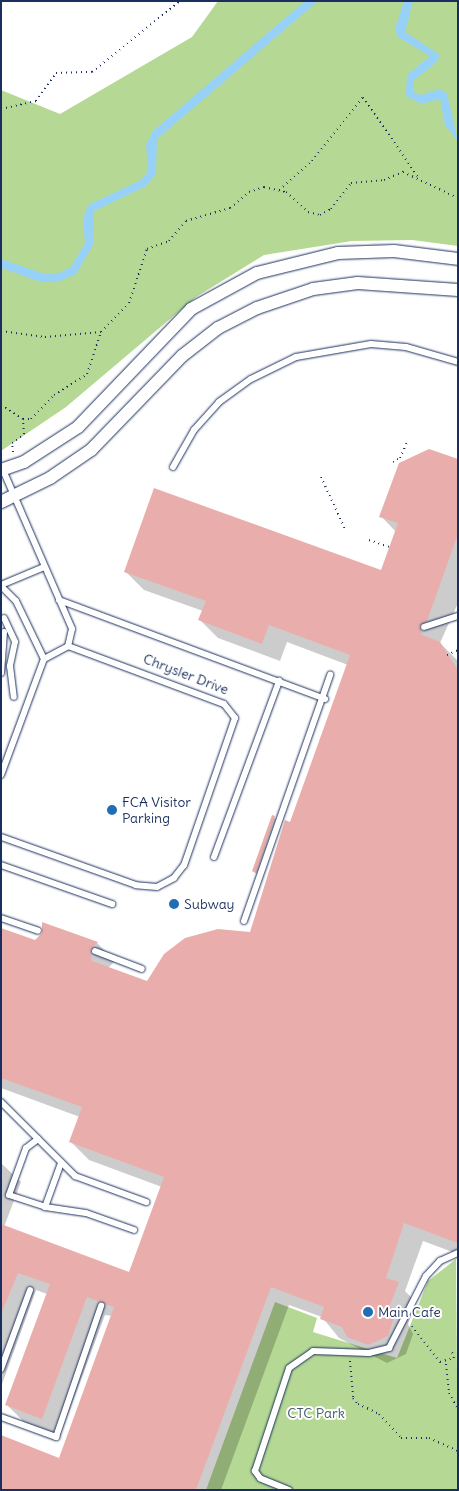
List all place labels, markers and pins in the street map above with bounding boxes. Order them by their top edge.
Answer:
place label: FCA Visitor Parking [122,794,191,826]
marker: FCA Visitor Parking [106,804,118,816]
place label: Subway [184,896,235,912]
marker: Subway [168,898,180,910]
place label: Main Cafe [378,1304,441,1320]
marker: Main Cafe [362,1306,374,1318]

